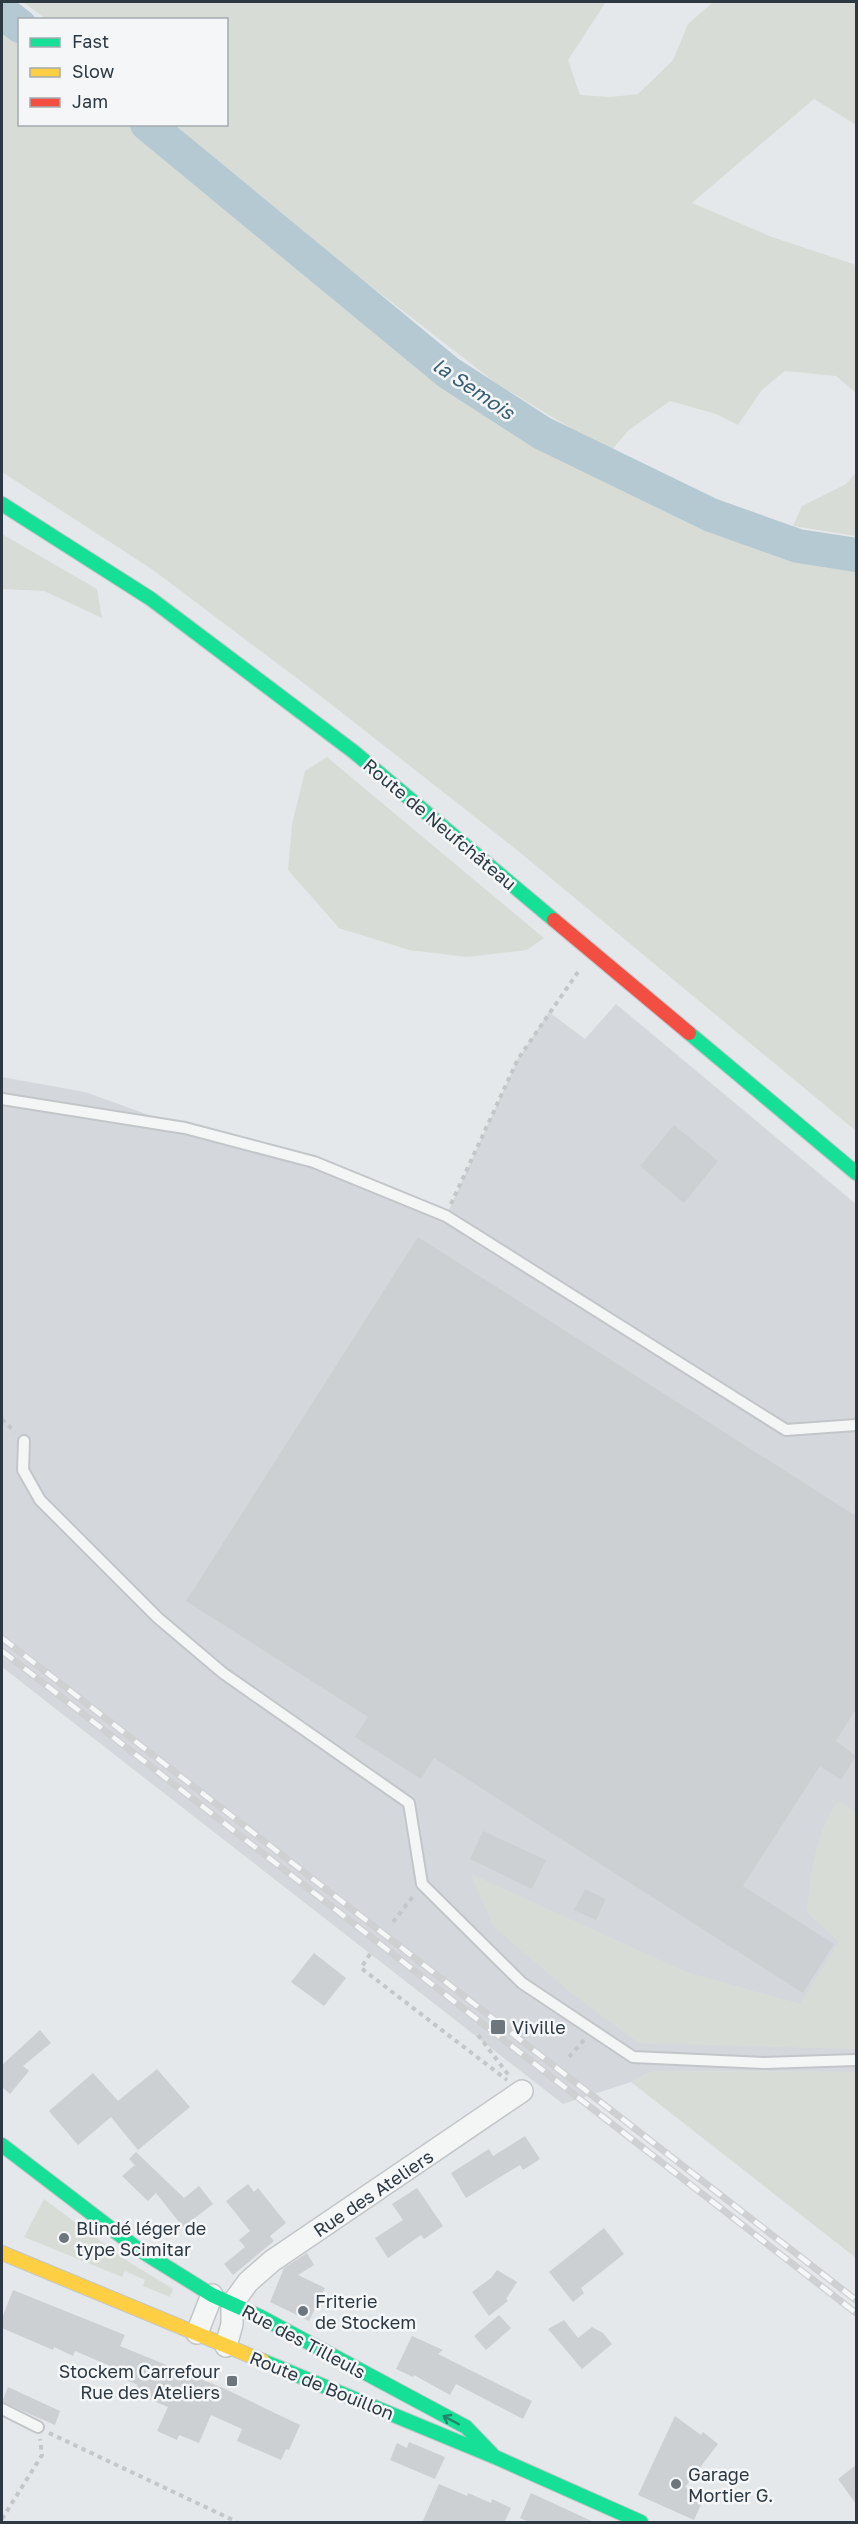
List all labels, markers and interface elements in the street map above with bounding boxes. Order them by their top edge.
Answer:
legend [18,18,228,126]
text: Fast [72,30,109,52]
text: Slow [72,60,115,82]
text: Jam [72,90,108,112]
water label: la Semois [429,352,520,425]
street label: Route de Neufchâteau [359,754,521,894]
place label: Viville [512,2016,566,2038]
marker: Viville [489,2018,507,2036]
street label: Rue des Ateliers [309,2145,437,2241]
place label: Blindé léger de type Scimitar [76,2217,206,2260]
marker: Blindé léger de type Scimitar [57,2231,71,2245]
place label: Friterie de Stockem [315,2290,416,2333]
street label: Rue des Tilleuls [238,2299,370,2383]
marker: Friterie de Stockem [296,2304,310,2318]
street label: Route de Bouillon [247,2346,397,2424]
place label: Stockem Carrefour Rue des Ateliers [59,2360,220,2403]
marker: Stockem Carrefour Rue des Ateliers [225,2374,239,2388]
one-way arrow [443,2413,461,2425]
place label: Garage Mortier G. [688,2463,773,2506]
marker: Garage Mortier G. [669,2477,683,2491]

